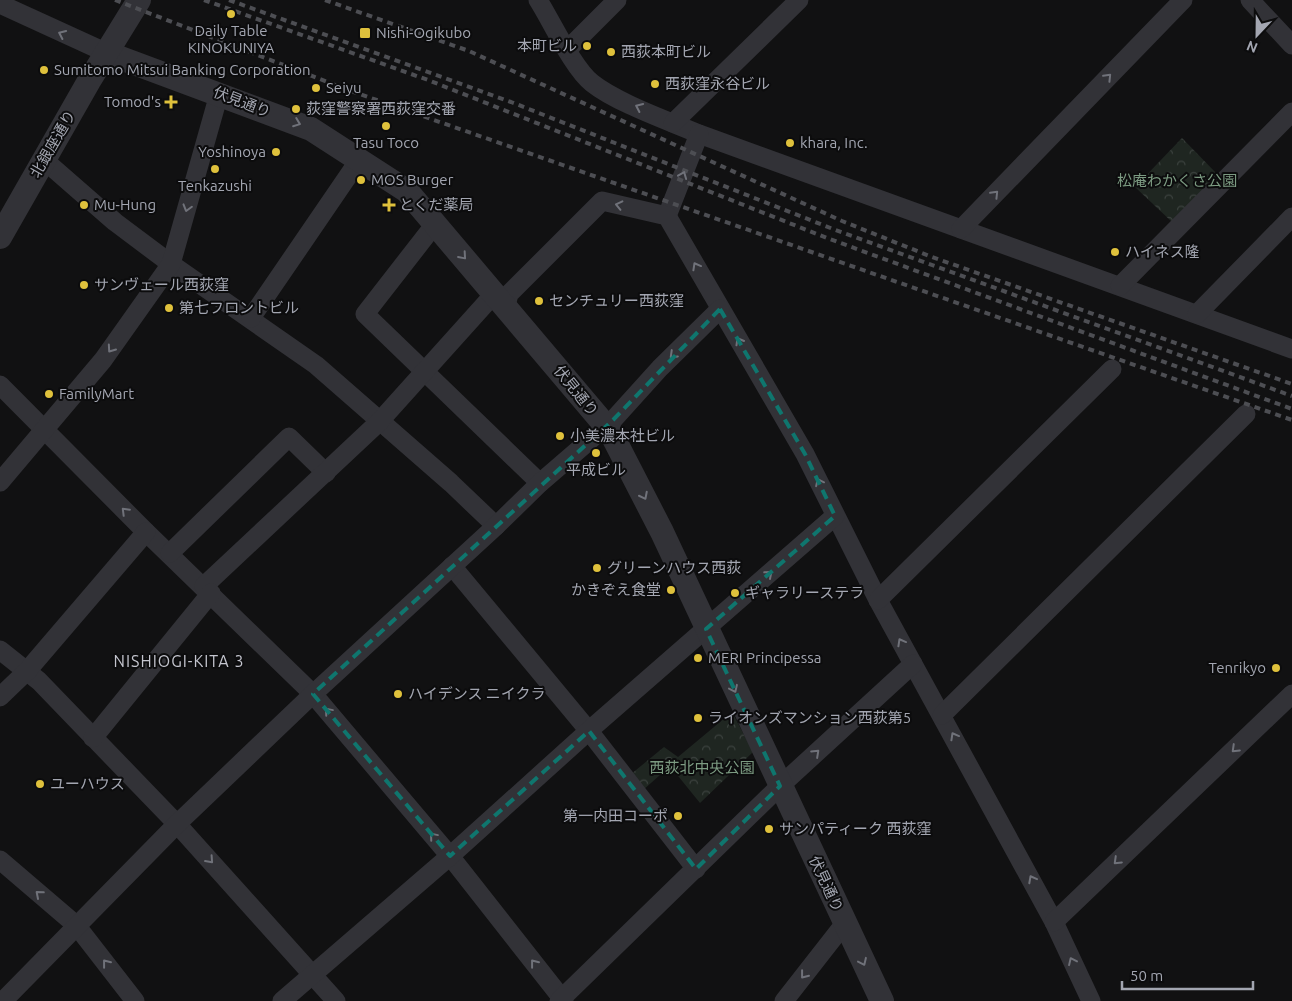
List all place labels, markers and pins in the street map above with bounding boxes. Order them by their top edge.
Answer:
marker: Daily Table KINOKUNIYA [225,8,237,20]
place label: Daily Table KINOKUNIYA [188,22,275,56]
place label: Nishi-Ogikubo [376,24,471,41]
marker: Nishi-Ogikubo [358,26,372,40]
place label: 本町ビル [517,37,577,54]
marker: 本町ビル [581,40,593,52]
place label: 西荻本町ビル [621,43,711,60]
marker: 西荻本町ビル [605,46,617,58]
place label: Sumitomo Mitsui Banking Corporation [54,61,311,78]
marker: Sumitomo Mitsui Banking Corporation [38,64,50,76]
place label: 西荻窪永谷ビル [665,75,770,92]
marker: 西荻窪永谷ビル [649,78,661,90]
place label: Seiyu [326,79,362,96]
marker: Seiyu [310,82,322,94]
place label: Tomod's [104,93,161,110]
marker: Tomod's [165,96,177,108]
place label: 荻窪警察署西荻窪交番 [306,100,456,117]
marker: 荻窪警察署西荻窪交番 [290,103,302,115]
marker: Tasu Toco [380,120,392,132]
place label: Tasu Toco [353,134,419,151]
place label: khara, Inc. [800,134,868,151]
marker: khara, Inc. [784,137,796,149]
place label: Yoshinoya [198,143,266,160]
marker: Yoshinoya [270,146,282,158]
marker: Tenkazushi [209,163,221,175]
place label: MOS Burger [371,171,454,188]
marker: MOS Burger [355,174,367,186]
place label: Tenkazushi [178,177,252,194]
place label: Mu-Hung [94,196,156,213]
place label: とくだ薬局 [399,196,474,213]
marker: Mu-Hung [78,199,90,211]
marker: とくだ薬局 [383,199,395,211]
place label: ハイネス隆 [1125,243,1200,260]
marker: ハイネス隆 [1109,246,1121,258]
place label: サンヴェール西荻窪 [94,276,229,293]
marker: サンヴェール西荻窪 [78,279,90,291]
place label: センチュリー西荻窪 [549,292,684,309]
marker: センチュリー西荻窪 [533,295,545,307]
place label: 第七フロントビル [179,299,299,316]
marker: 第七フロントビル [163,302,175,314]
place label: FamilyMart [59,385,134,402]
marker: FamilyMart [43,388,55,400]
place label: 小美濃本社ビル [570,427,675,444]
marker: 小美濃本社ビル [554,430,566,442]
marker: 平成ビル [590,447,602,459]
place label: 平成ビル [566,461,626,478]
place label: グリーンハウス西荻 [607,559,741,576]
marker: グリーンハウス西荻 [591,562,603,574]
place label: かきぞえ食堂 [571,581,661,598]
marker: かきぞえ食堂 [665,584,677,596]
place label: ギャラリーステラ [745,584,864,601]
marker: ギャラリーステラ [729,587,741,599]
place label: MERI Principessa [708,649,821,666]
marker: MERI Principessa [692,652,704,664]
place label: Tenrikyo [1209,659,1266,676]
marker: Tenrikyo [1270,662,1282,674]
place label: ハイデンス ニイクラ [408,685,546,702]
marker: ハイデンス ニイクラ [392,688,404,700]
place label: ライオンズマンション西荻第5 [708,709,911,726]
marker: ライオンズマンション西荻第5 [692,712,704,724]
place label: ユーハウス [50,775,125,792]
marker: ユーハウス [34,778,46,790]
place label: 第一内田コーポ [563,807,668,824]
marker: 第一内田コーポ [672,810,684,822]
place label: サンパティーク 西荻窪 [779,820,932,837]
marker: サンパティーク 西荻窪 [763,823,775,835]

